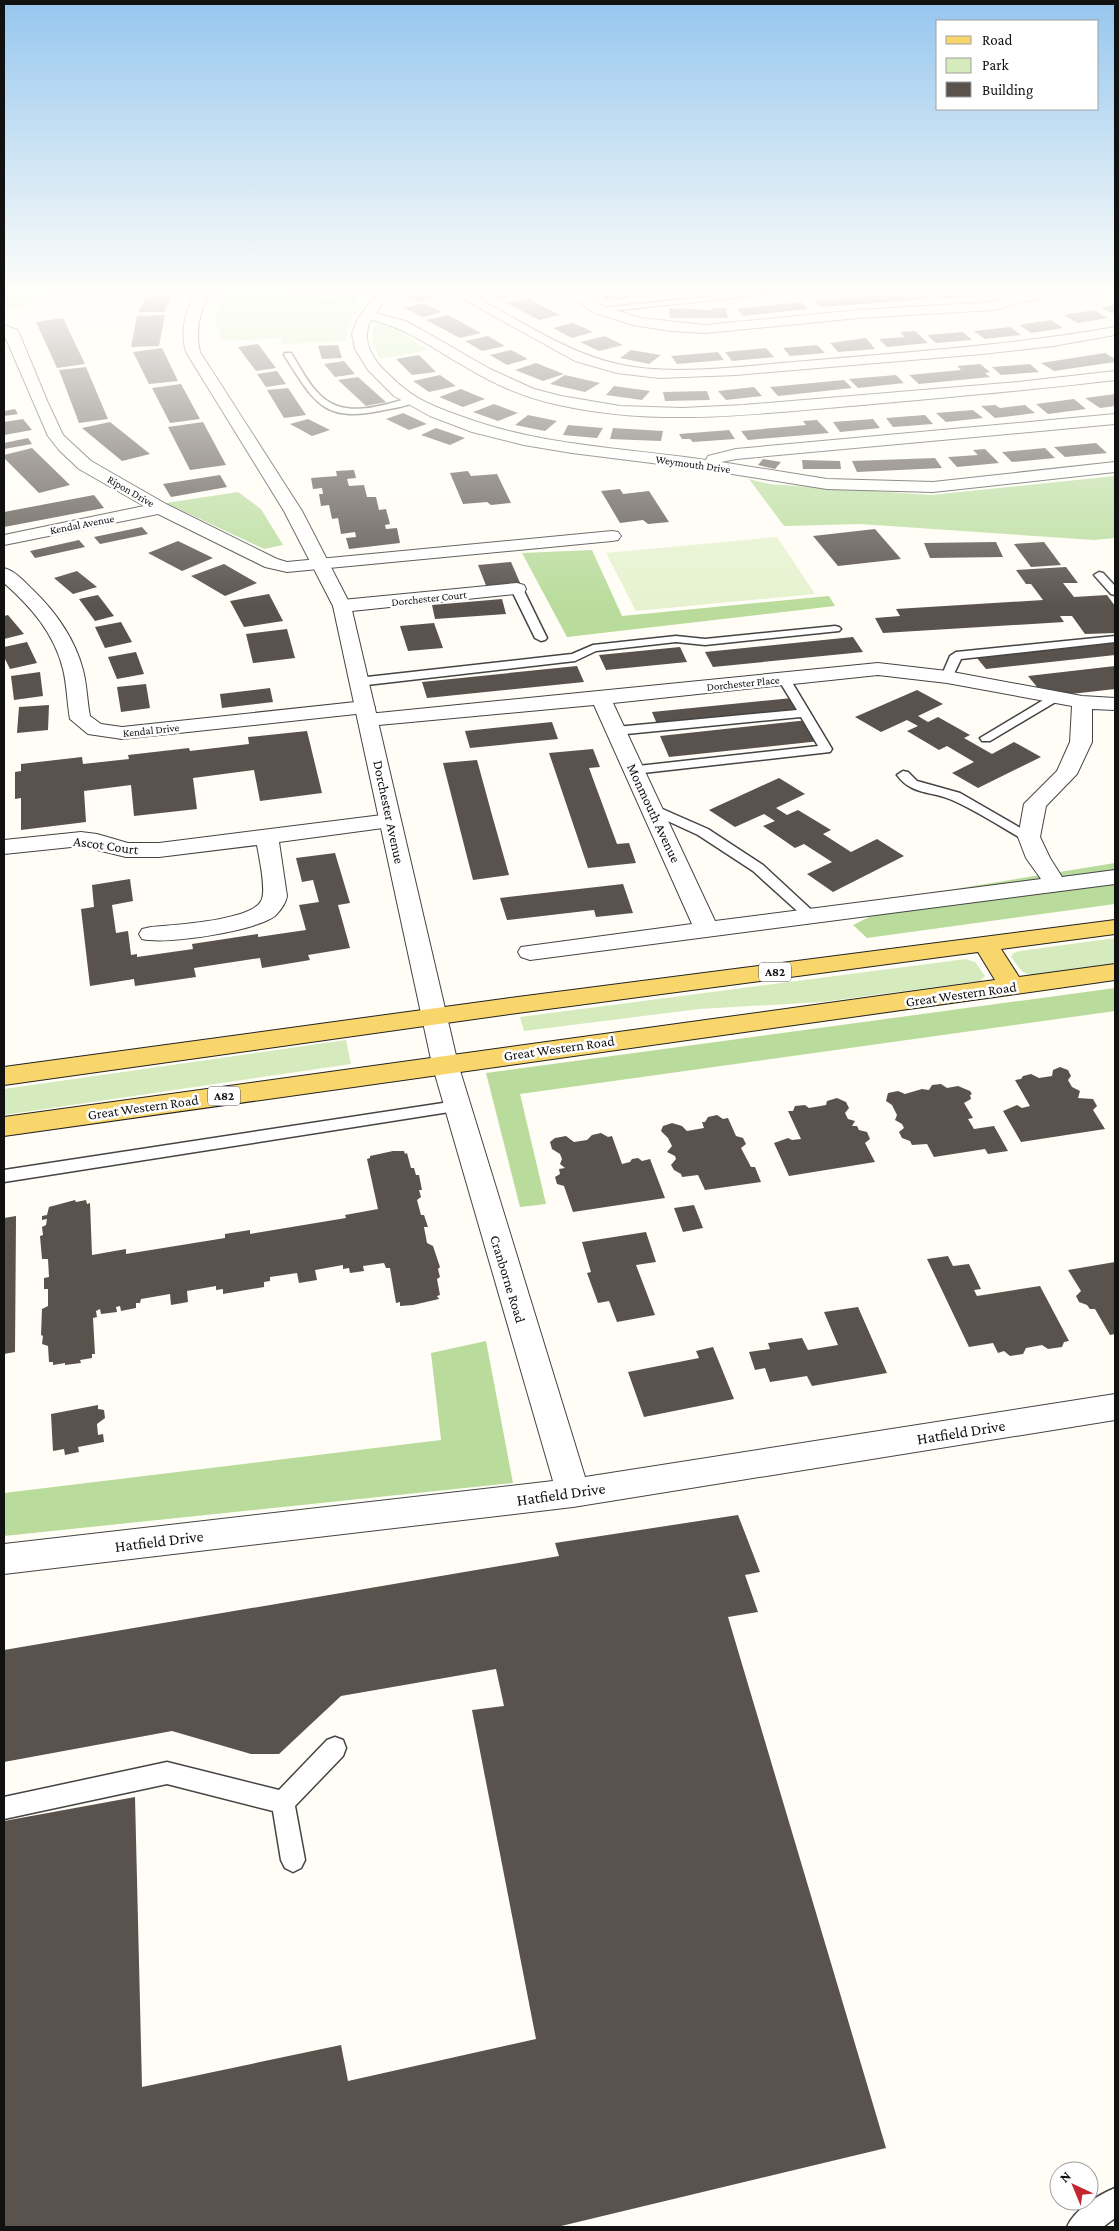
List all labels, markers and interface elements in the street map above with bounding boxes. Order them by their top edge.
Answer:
legend [936,20,1099,110]
text: Road [982,32,1013,48]
text: Park [982,57,1009,73]
text: Building [982,82,1033,99]
street label: Weymouth Drive [655,453,731,476]
street label: Ripon Drive [105,473,157,510]
street label: Kendal Avenue [49,512,115,536]
street label: Dorchester Court [391,588,468,608]
street label: Dorchester Place [706,673,780,693]
street label: Kendal Drive [122,721,180,739]
street label: Dorchester Avenue [370,759,408,865]
street label: Monmouth Avenue [624,761,684,865]
street label: Ascot Court [72,833,140,858]
road number: A82 [759,962,791,982]
street label: Great Western Road [905,978,1018,1010]
street label: Great Western Road [503,1032,616,1064]
road number: A82 [208,1086,240,1106]
street label: Great Western Road [87,1091,200,1123]
street label: Cranborne Road [487,1233,529,1325]
street label: Hatfield Drive [916,1417,1006,1447]
street label: Hatfield Drive [516,1479,606,1509]
street label: Hatfield Drive [114,1527,204,1555]
north arrow [1049,2161,1099,2211]
text: N [1056,2167,1074,2186]

